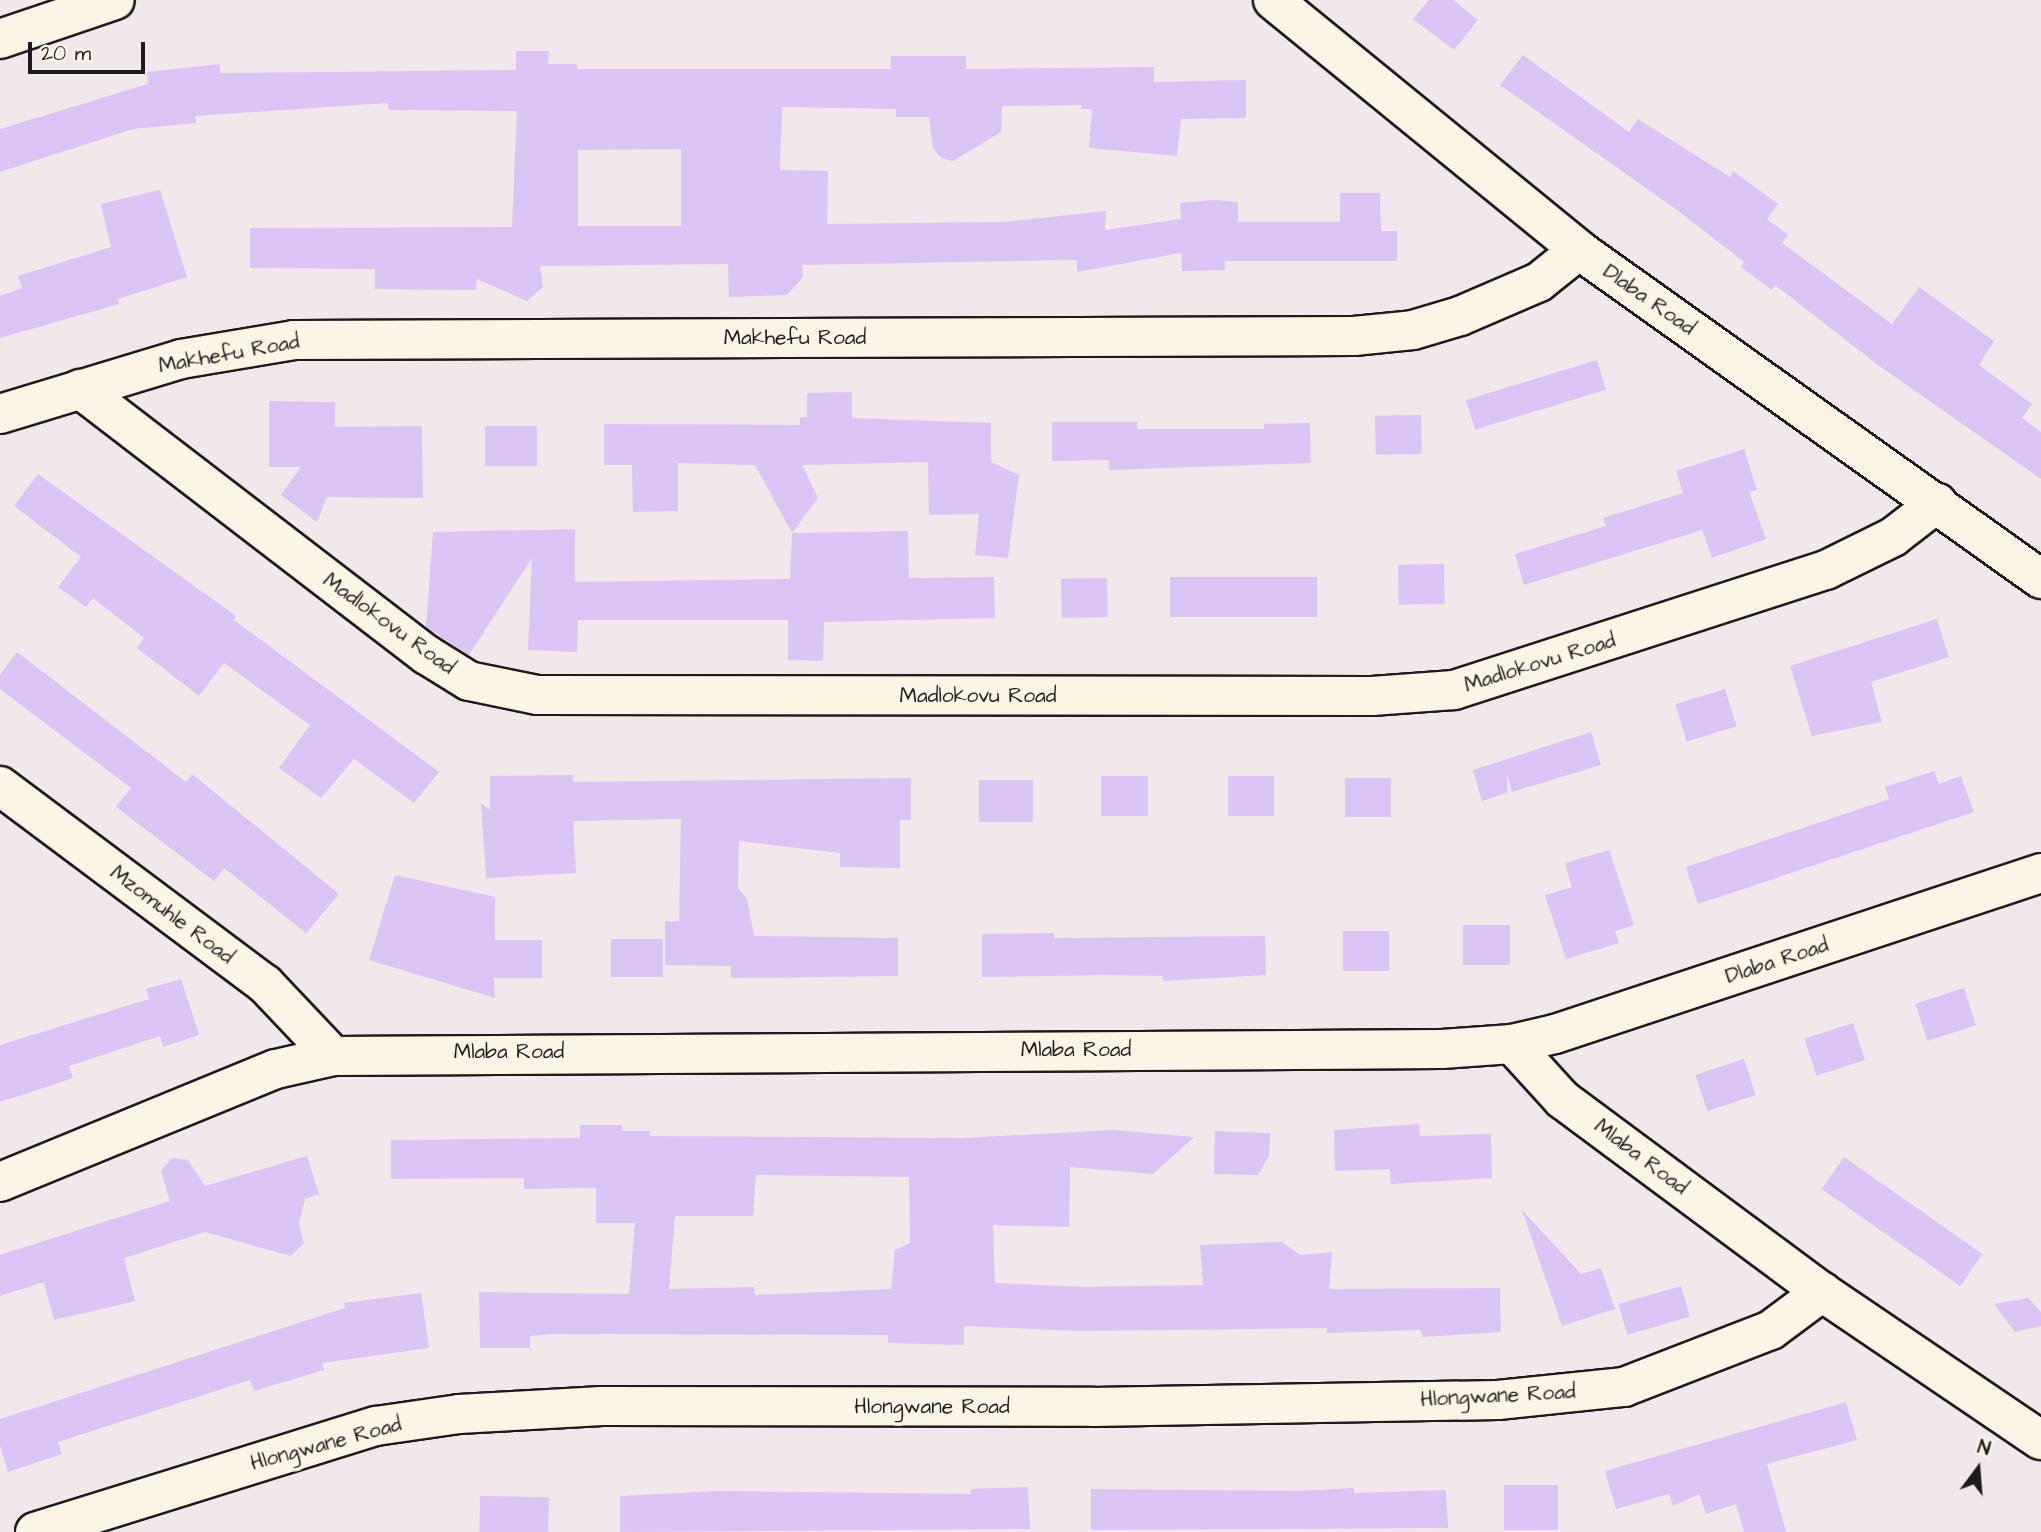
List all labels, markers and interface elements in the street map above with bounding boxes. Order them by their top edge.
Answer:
scale bar [32,28,149,72]
text: 20 m [41,39,91,68]
street label: Dlaba Road [1598,259,1700,341]
street label: Makhefu Road [724,325,866,351]
street label: Makhefu Road [157,329,301,379]
street label: Madlokovu Road [318,568,460,680]
street label: Madlokovu Road [1461,628,1619,698]
street label: Madlokovu Road [900,683,1056,709]
street label: Mzomuhle Road [105,860,239,970]
street label: Dlaba Road [1722,933,1832,989]
street label: Mlaba Road [1021,1037,1131,1063]
street label: Mlaba Road [454,1039,564,1065]
street label: Mlaba Road [1589,1114,1693,1200]
street label: Hlongwane Road [1420,1379,1576,1413]
street label: Hlongwane Road [854,1394,1010,1420]
street label: Hlongwane Road [248,1412,404,1476]
north arrow [1943,1434,2013,1504]
text: N [1974,1434,1993,1463]

